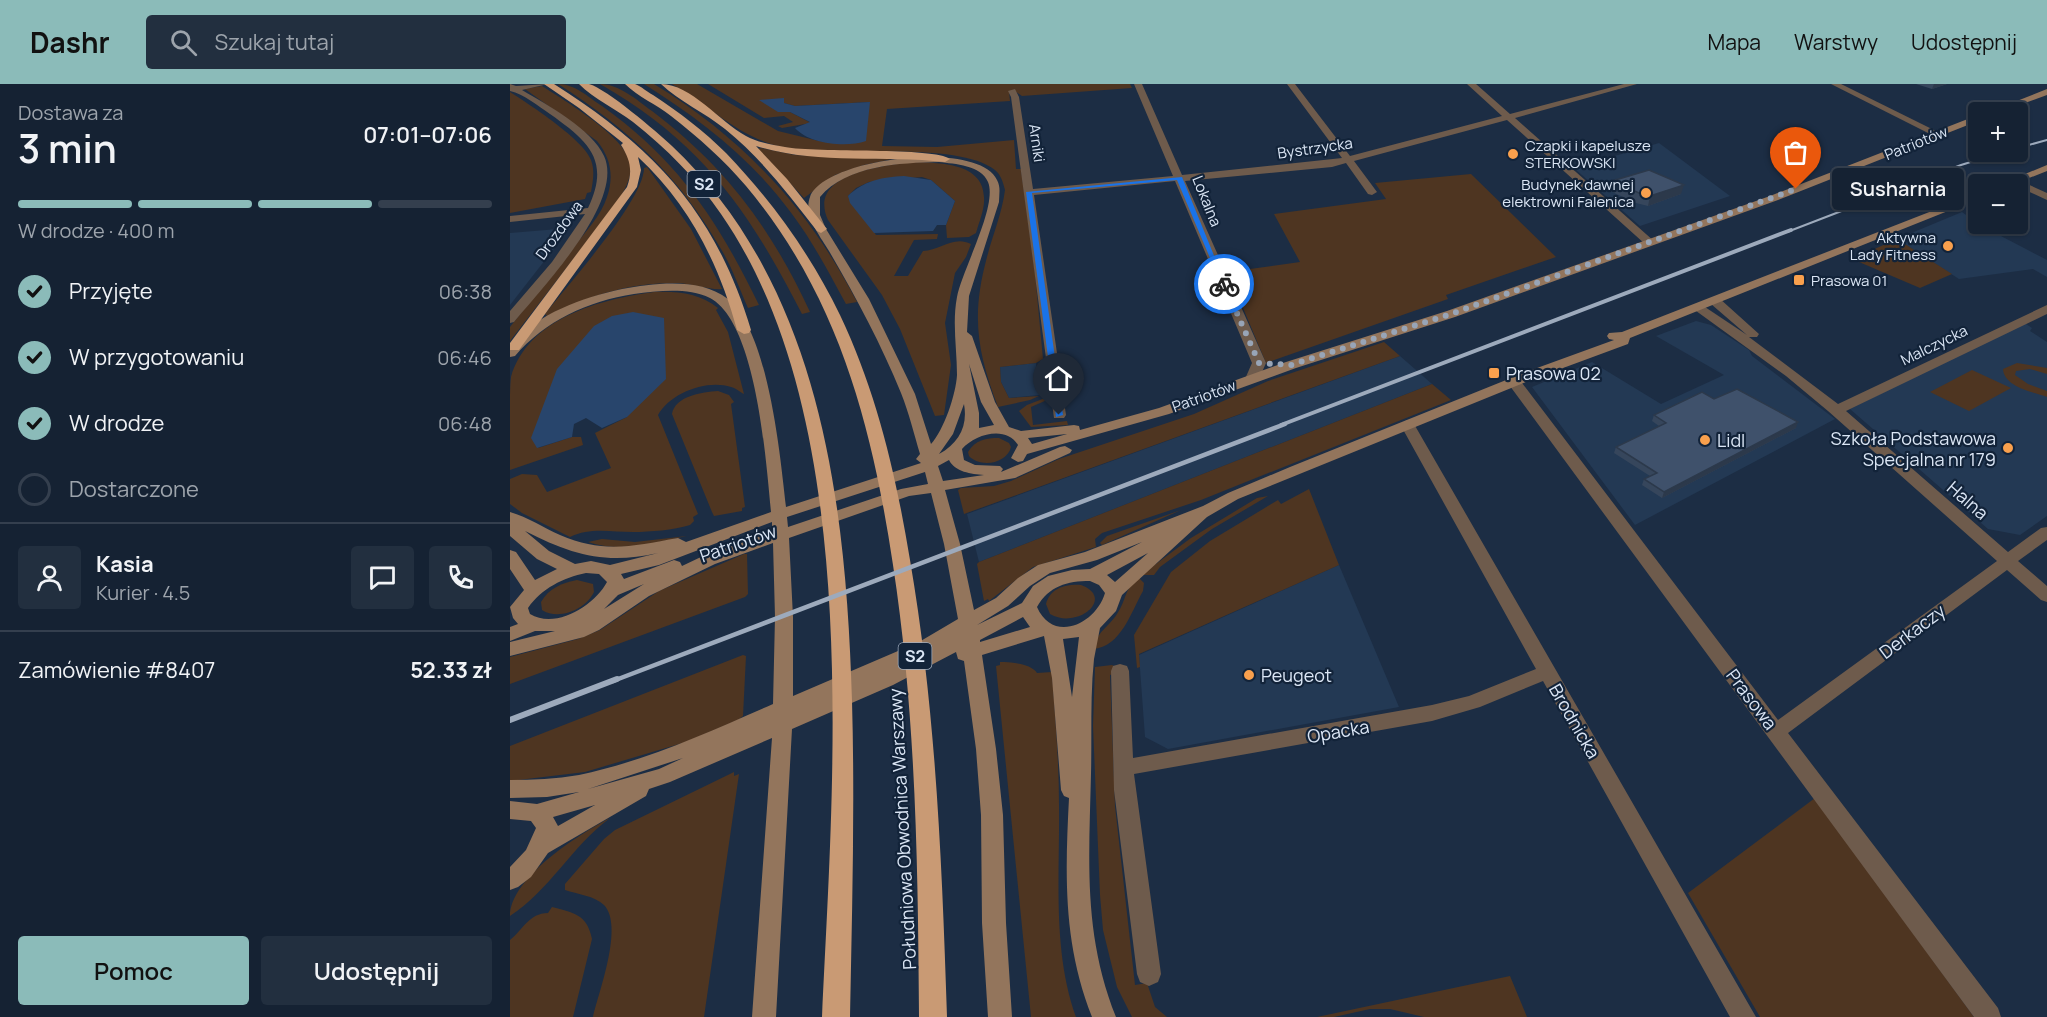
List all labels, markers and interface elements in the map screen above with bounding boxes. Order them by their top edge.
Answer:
search box [146,15,566,69]
text: Dashr [30,23,110,61]
icon: search [167,26,200,59]
text: Szukaj tutaj [215,27,334,57]
text: Mapa [1708,28,1761,56]
text: Warstwy [1794,28,1878,56]
text: Udostępnij [1911,28,2017,56]
text: Dostawa za [18,99,123,126]
map controls [1968,102,2028,234]
button: + [1968,102,2028,162]
text: 07:01–07:06 [363,120,492,150]
text: 3 min [18,121,117,175]
street label: Patriotów [1881,121,1951,165]
street label: Arniki [1024,123,1050,163]
pin [1770,127,1821,189]
street label: Bystrzycka [1276,132,1354,164]
place label: Czapki i kapelusze STERKOWSKI [1525,135,1651,173]
icon: bag [1779,136,1812,169]
marker: Czapki i kapelusze STERKOWSKI [1506,147,1520,161]
callout: Susharnia [1832,168,1964,210]
road number: S2 [688,171,720,197]
street label: Lokalna [1187,172,1227,230]
place label: Budynek dawnej elektrowni Falenica [1502,174,1634,212]
button: − [1968,174,2028,234]
text: Susharnia [1850,175,1946,202]
marker: Budynek dawnej elektrowni Falenica [1639,186,1653,200]
street label: Drozdowa [530,196,588,264]
text: W drodze · 400 m [18,217,174,244]
place label: Aktywna Lady Fitness [1850,227,1936,265]
marker: Aktywna Lady Fitness [1941,239,1955,253]
courier [1194,254,1254,314]
icon: bike [1208,268,1241,301]
place label: Prasowa 01 [1811,270,1887,291]
marker: Prasowa 01 [1792,273,1806,287]
icon: check [18,275,51,308]
text: Przyjęte [69,276,153,306]
text: 06:38 [439,278,492,305]
street label: Malczycka [1897,320,1971,370]
icon: check [18,341,51,374]
text: W przygotowaniu [69,342,244,372]
text: 06:46 [437,344,492,371]
pin [1033,353,1084,415]
place label: Prasowa 02 [1506,361,1601,385]
icon: home [1042,362,1075,395]
marker: Prasowa 02 [1487,366,1501,380]
street label: Patriotów [1169,375,1239,417]
icon: check [18,407,51,440]
text: W drodze [69,408,164,438]
text: 06:48 [438,410,492,437]
place label: Szkoła Podstawowa Specjalna nr 179 [1831,426,1996,471]
place label: Lidl [1717,428,1745,452]
marker: Lidl [1698,433,1712,447]
marker: Szkoła Podstawowa Specjalna nr 179 [2001,441,2015,455]
text: Dostarczone [69,474,199,504]
street label: Halna [1942,475,1994,525]
street label: Patriotów [696,519,780,567]
button: person [18,546,81,609]
button: chat [351,546,414,609]
button: phone [429,546,492,609]
text: Kasia [96,549,154,579]
text: Kurier · 4.5 [96,579,190,606]
street label: Derkaczy [1874,598,1950,664]
road number: S2 [898,643,932,669]
text: Zamówienie #8407 [18,655,215,685]
text: 52.33 zł [410,655,492,685]
place label: Peugeot [1261,663,1332,687]
street label: Prasowa [1721,664,1783,734]
marker: Peugeot [1242,668,1256,682]
street label: Brodnicka [1544,679,1606,763]
street label: Południowa Obwodnica Warszawy [883,687,921,970]
street label: Opacka [1305,714,1371,748]
button: Pomoc [18,936,249,1005]
button: Udostępnij [261,936,492,1005]

